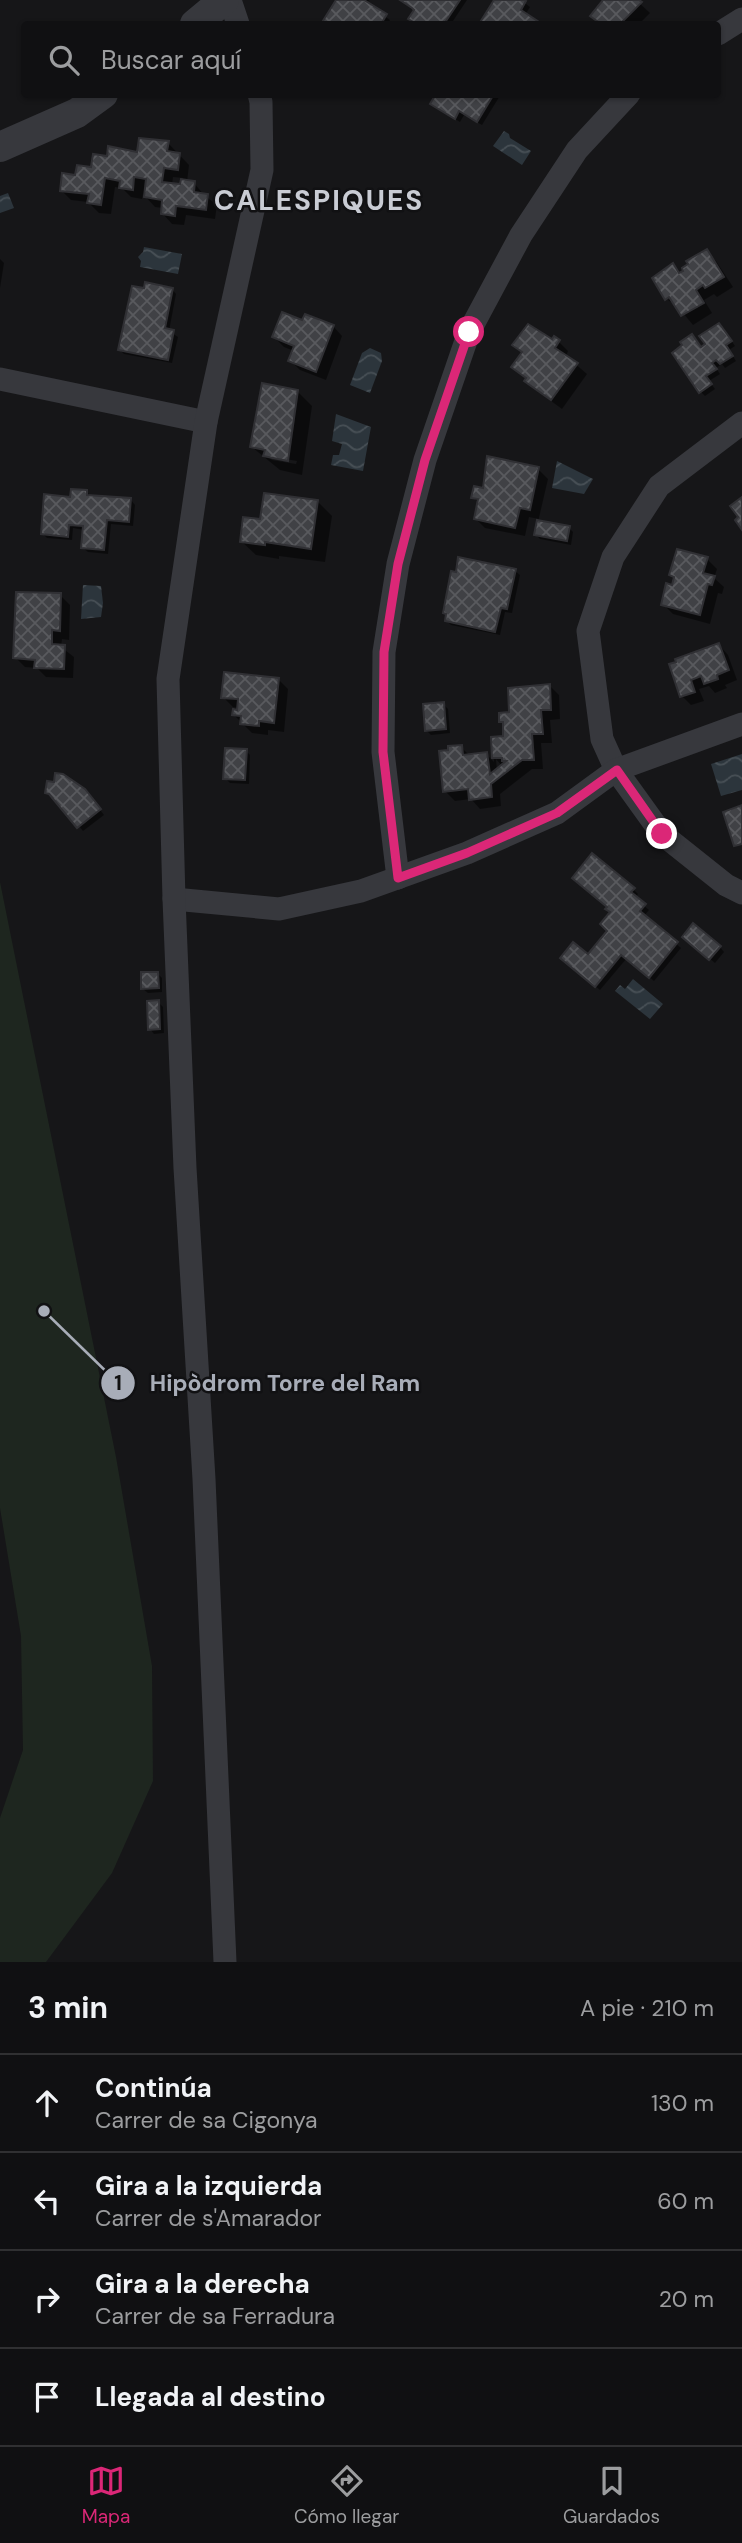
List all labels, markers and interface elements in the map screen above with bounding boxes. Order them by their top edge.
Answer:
search box [21,21,721,98]
icon: search [45,41,83,79]
text: Buscar aquí [101,43,241,77]
district label: CALESPIQUES [214,182,424,219]
route start [453,316,484,347]
route end [646,818,677,849]
callout: Hipòdrom Torre del Ram [101,1361,434,1405]
text: Hipòdrom Torre del Ram [150,1368,420,1398]
text: 1 [114,1369,122,1397]
text: 3 min [28,1988,108,2027]
text: A pie · 210 m [580,1993,714,2023]
text: Continúa [95,2071,212,2105]
icon: ahead [28,2084,66,2122]
text: 130 m [651,2088,714,2118]
text: Carrer de sa Cigonya [95,2105,318,2135]
text: Gira a la izquierda [95,2169,322,2203]
icon: left [28,2182,66,2220]
text: 60 m [657,2186,714,2216]
text: Carrer de s'Amarador [95,2203,322,2233]
text: Gira a la derecha [95,2267,310,2301]
icon: right [28,2280,66,2318]
text: 20 m [659,2284,714,2314]
text: Carrer de sa Ferradura [95,2301,335,2331]
icon: arrive [28,2378,66,2416]
text: Llegada al destino [95,2380,326,2414]
tab: Mapa [82,2462,130,2529]
tab: Cómo llegar [294,2462,399,2529]
tab: Guardados [563,2462,660,2529]

